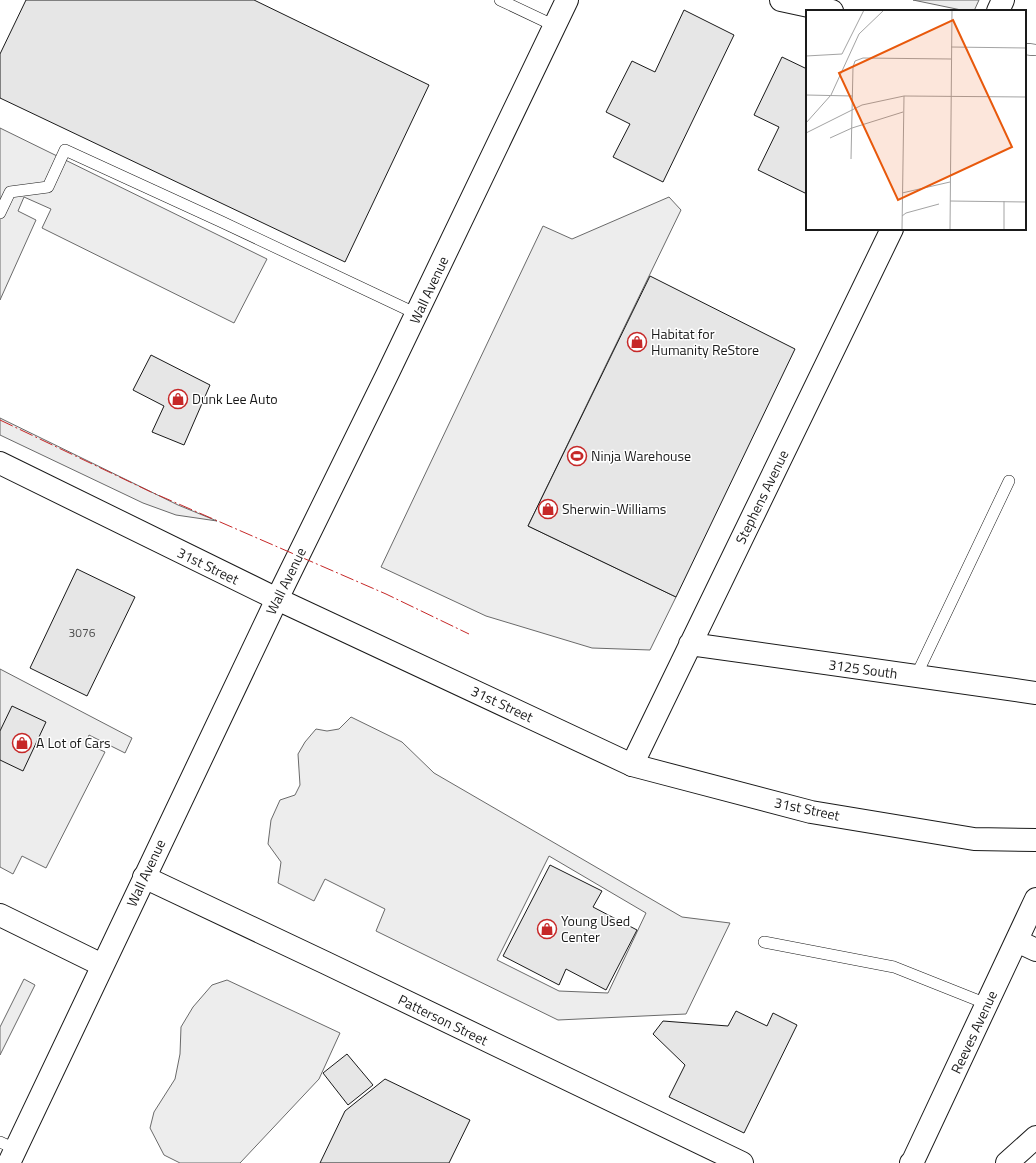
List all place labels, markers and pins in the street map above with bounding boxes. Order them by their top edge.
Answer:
place label: Habitat for Humanity ReStore [651,323,759,360]
shop icon: Habitat for Humanity ReStore [626,331,648,353]
shop icon: Dunk Lee Auto [167,388,189,410]
place label: Dunk Lee Auto [192,388,278,409]
sports icon: Ninja Warehouse [566,445,588,467]
place label: Ninja Warehouse [591,445,691,466]
shop icon: Sherwin-Williams [537,498,559,520]
place label: Sherwin-Williams [562,498,666,519]
shop icon: A Lot of Cars [11,732,33,754]
place label: A Lot of Cars [36,732,110,753]
place label: Young Used Center [561,910,630,947]
shop icon: Young Used Center [536,918,558,940]

